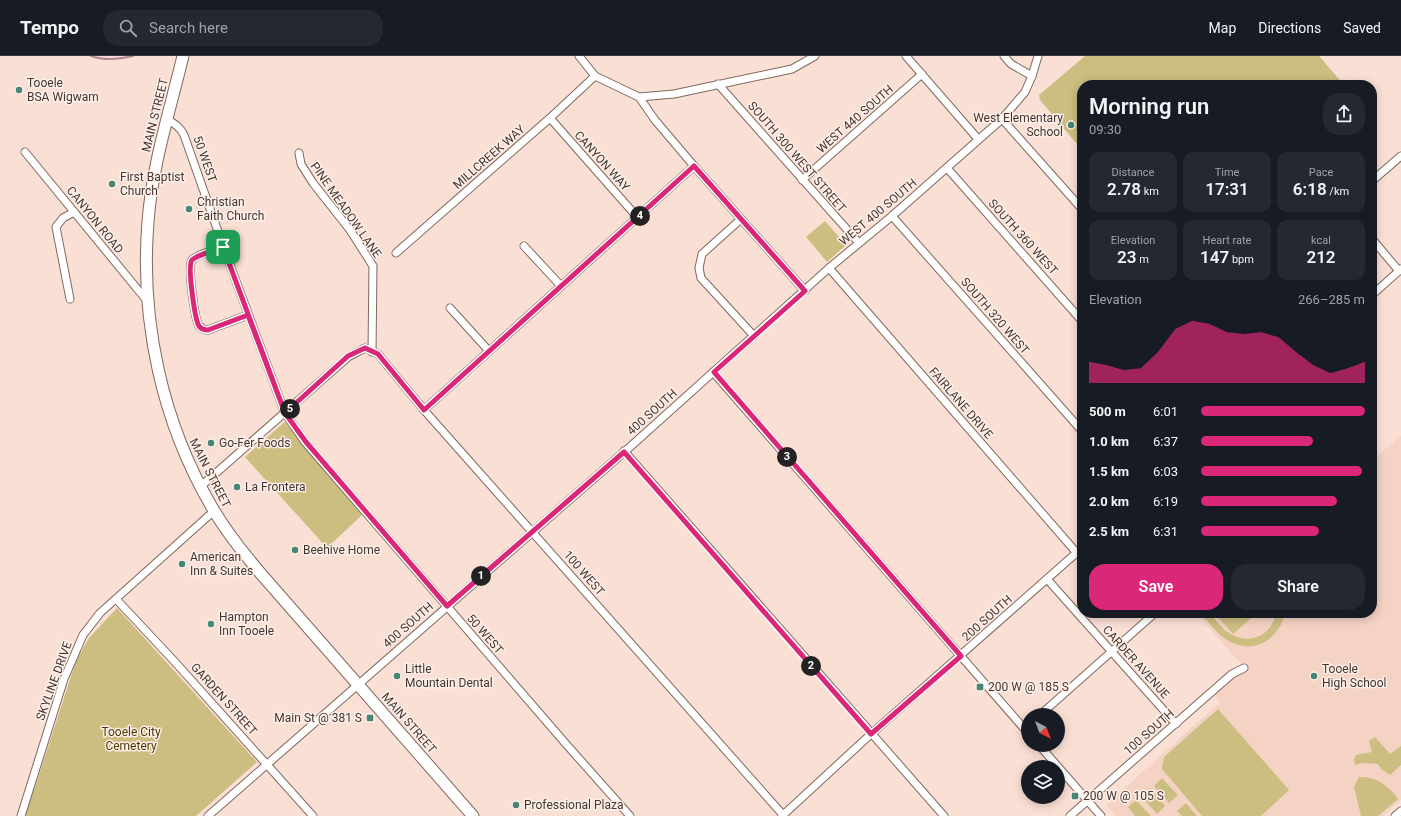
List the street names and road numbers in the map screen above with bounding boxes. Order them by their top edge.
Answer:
street label: MAIN STREET [139,77,171,153]
street label: WEST 440 SOUTH [814,82,896,156]
street label: SOUTH 300 WEST STREET [745,99,849,215]
street label: MILLCREEK WAY [450,122,528,192]
street label: CANYON WAY [571,128,633,194]
street label: 50 WEST [191,134,219,184]
street label: PINE MEADOW LANE [308,159,384,261]
street label: WEST 400 SOUTH [837,176,919,248]
street label: CANYON ROAD [64,184,126,256]
street label: SOUTH 360 WEST [985,196,1061,278]
street label: SOUTH 320 WEST [958,275,1032,357]
street label: FAIRLANE DRIVE [926,364,996,442]
street label: 400 SOUTH [624,386,680,438]
street label: MAIN STREET [187,436,233,510]
street label: 100 WEST [561,548,607,598]
street label: 200 SOUTH [959,592,1015,644]
street label: 400 SOUTH [380,599,436,651]
street label: 50 WEST [464,611,506,657]
street label: CARDER AVENUE [1100,623,1172,701]
street label: SKYLINE DRIVE [33,639,75,722]
street label: GARDEN STREET [188,660,260,738]
street label: MAIN STREET [379,690,439,756]
street label: 100 SOUTH [1121,706,1177,758]

